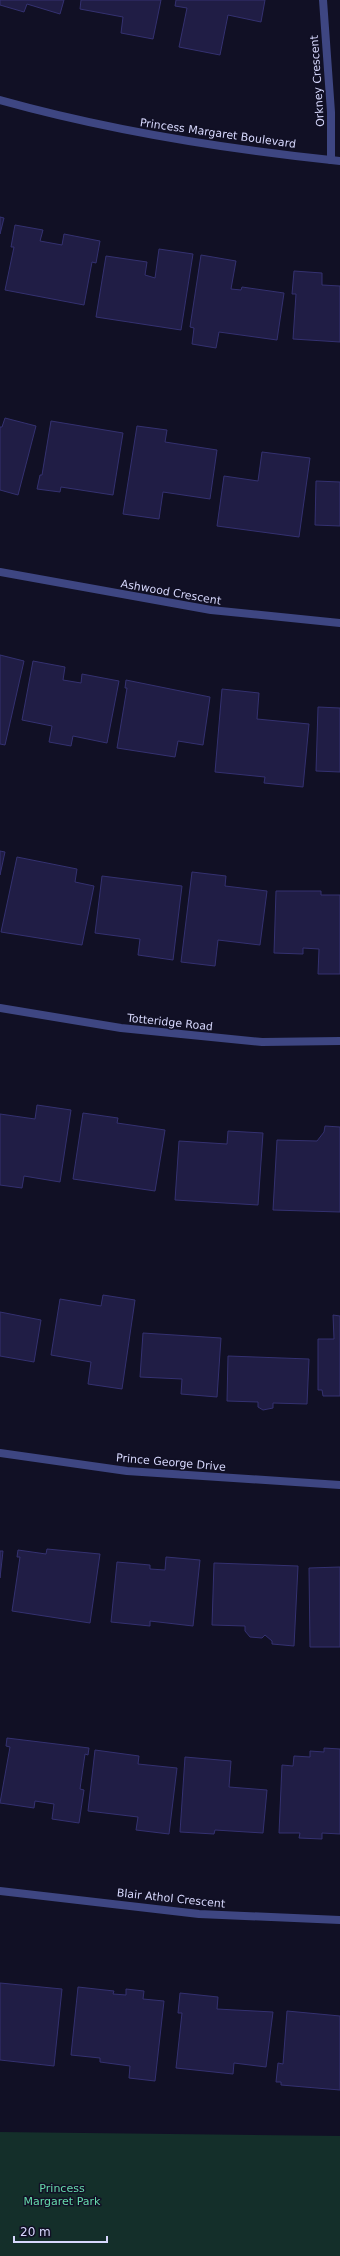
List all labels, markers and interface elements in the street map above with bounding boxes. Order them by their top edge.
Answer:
street label: Orkney Crescent [308,34,327,127]
street label: Princess Margaret Boulevard [139,116,297,151]
street label: Ashwood Crescent [120,577,223,608]
street label: Totteridge Road [125,1011,214,1033]
street label: Prince George Drive [115,1451,227,1474]
street label: Blair Athol Crescent [116,1886,226,1911]
park label: Princess Margaret Park [24,2182,101,2208]
scale bar [14,2218,107,2244]
text: 20 m [20,2225,51,2239]

